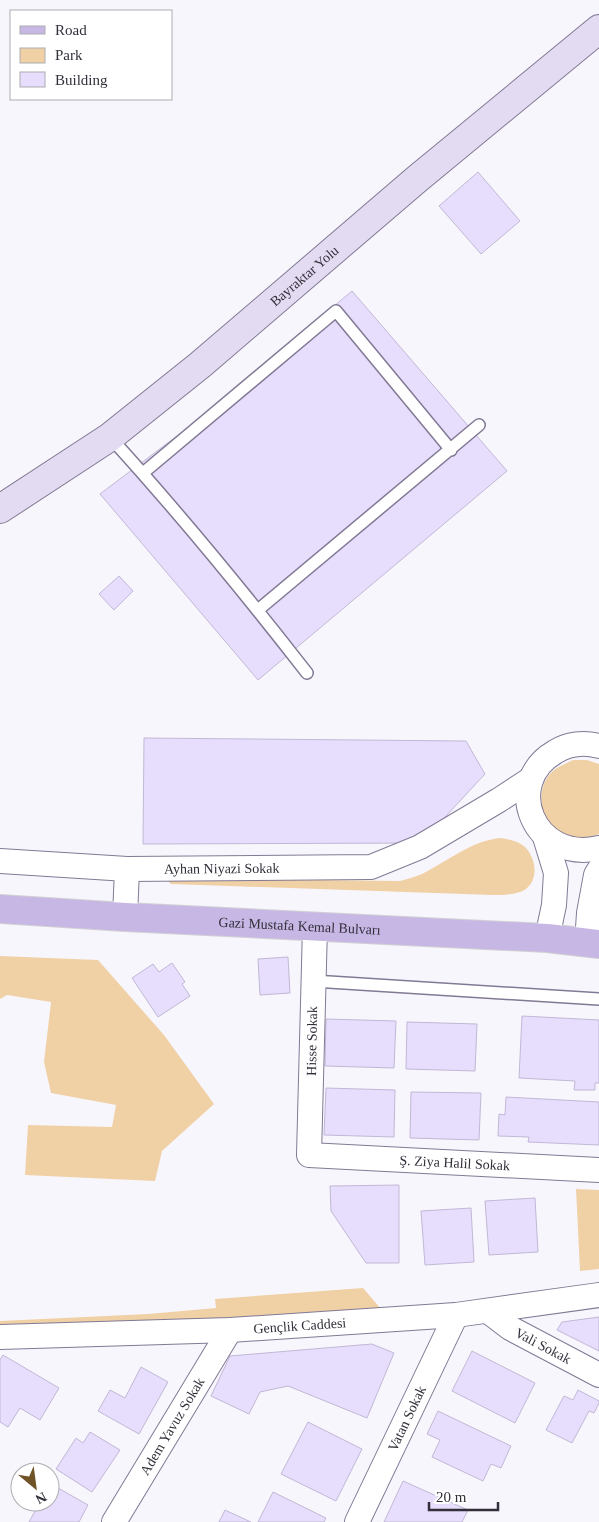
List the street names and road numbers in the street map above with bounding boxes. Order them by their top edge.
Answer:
street label: Bayraktar Yolu [267,242,341,309]
street label: Ayhan Niyazi Sokak [164,860,280,876]
street label: Gazi Mustafa Kemal Bulvarı [218,914,381,937]
street label: Hisse Sokak [304,1006,320,1076]
street label: Ş. Ziya Halil Sokak [399,1152,510,1173]
street label: Gençlik Caddesi [253,1315,347,1336]
street label: Vali Sokak [513,1325,574,1366]
street label: Adem Yavuz Sokak [137,1375,207,1477]
street label: Vatan Sokak [385,1383,429,1453]

